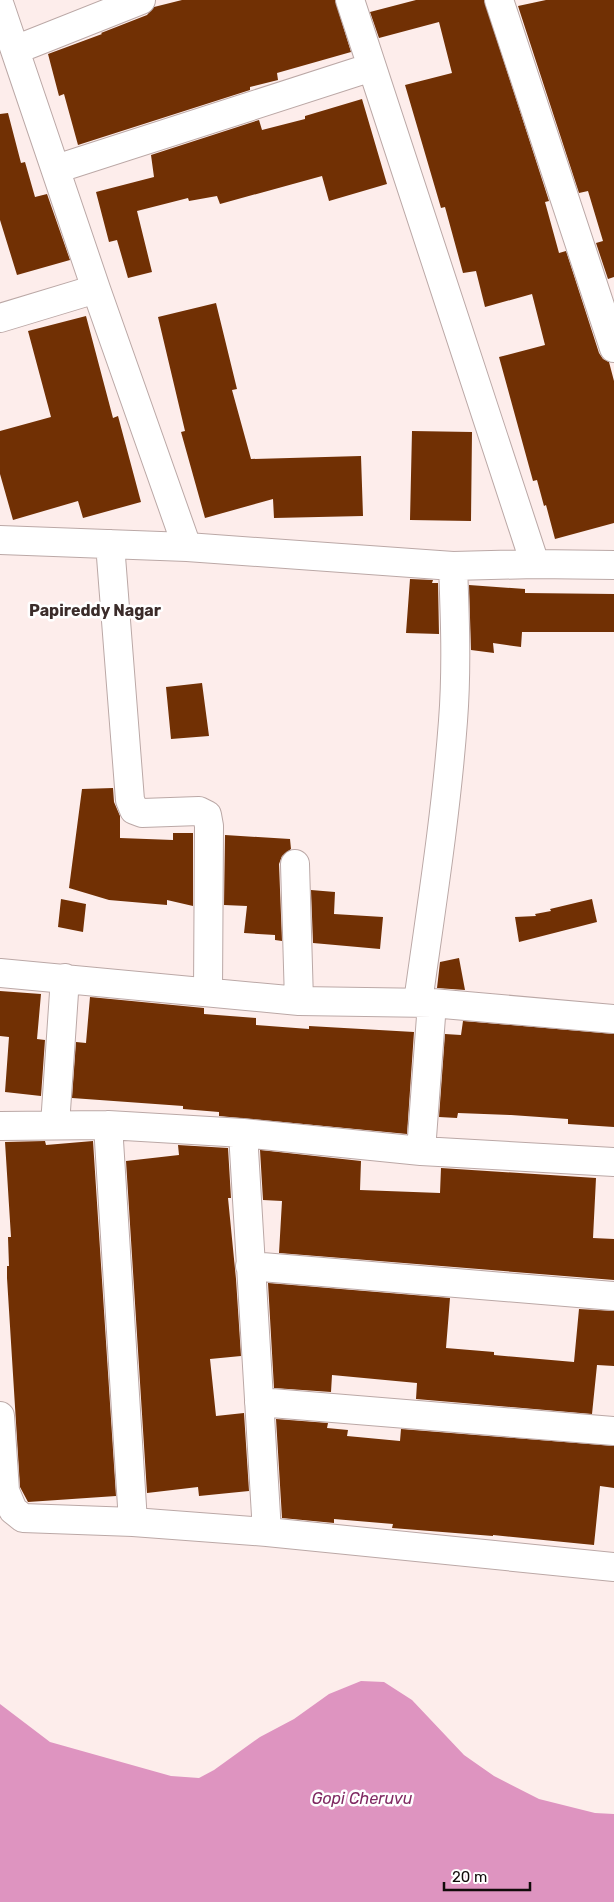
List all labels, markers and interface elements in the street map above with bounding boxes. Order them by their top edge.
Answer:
district label: Papireddy Nagar [29,601,162,620]
water label: Gopi Cheruvu [312,1789,413,1808]
scale bar [444,1860,530,1892]
text: 20 m [452,1868,487,1886]

